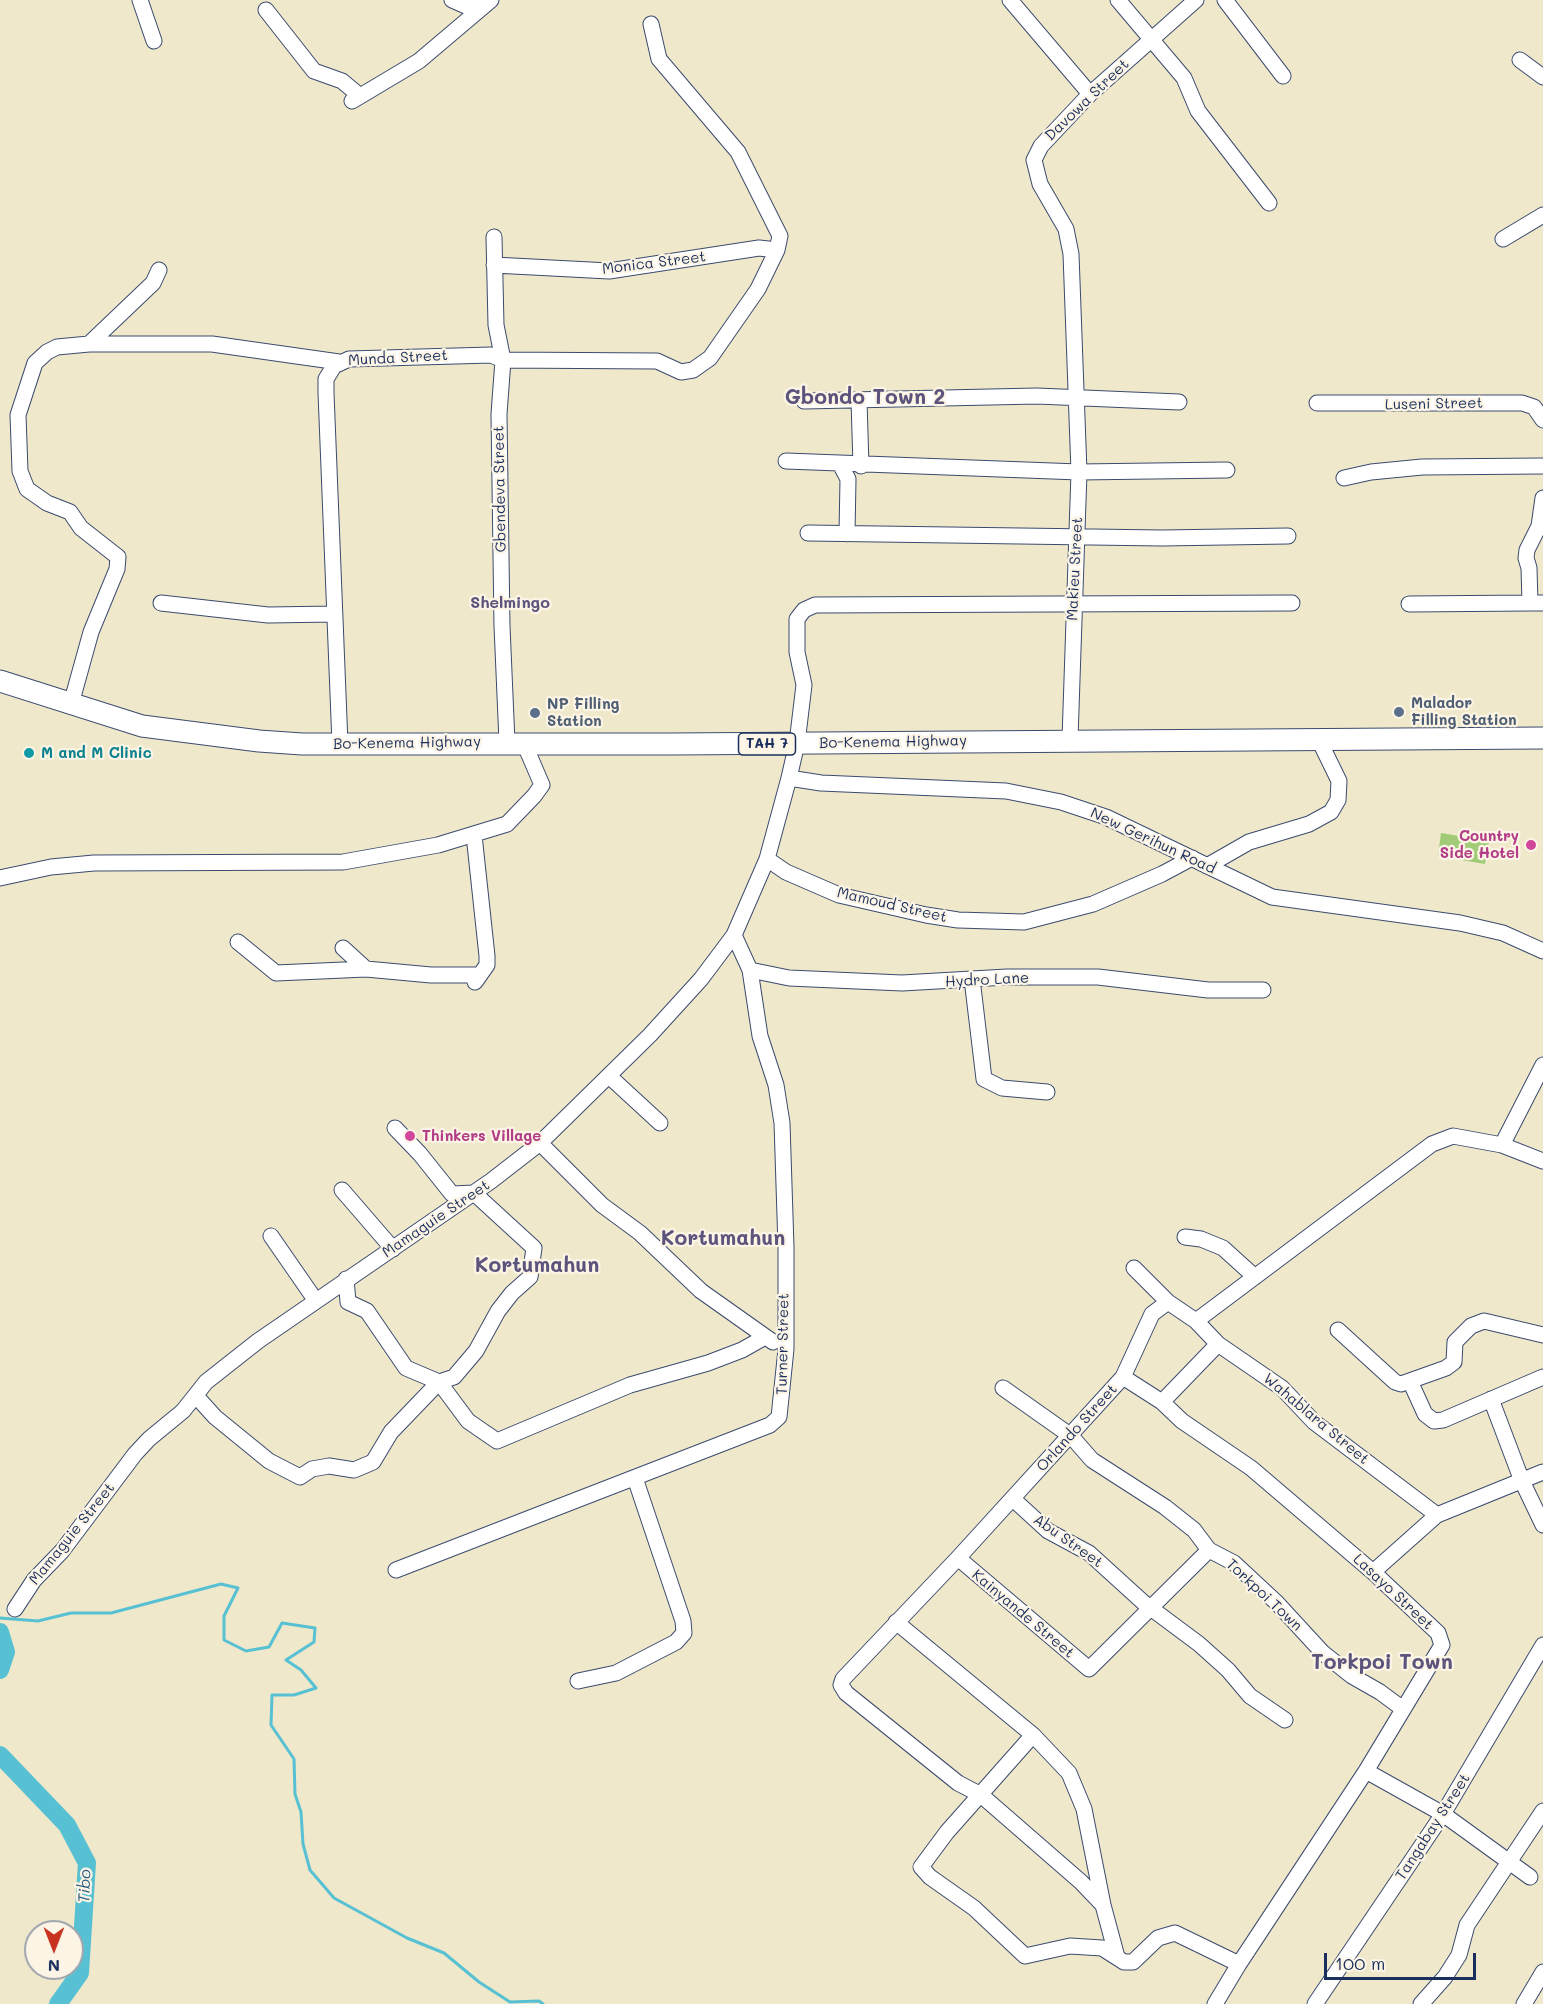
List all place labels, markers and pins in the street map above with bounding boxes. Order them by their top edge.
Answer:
place label: Malador Filling Station [1411,694,1517,729]
place label: NP Filling Station [547,695,619,730]
marker: Malador Filling Station [1392,705,1406,719]
marker: NP Filling Station [528,706,542,720]
place label: M and M Clinic [41,744,152,762]
marker: M and M Clinic [22,746,36,760]
place label: Country Side Hotel [1440,827,1519,862]
marker: Country Side Hotel [1524,838,1538,852]
place label: Thinkers Village [422,1127,541,1145]
marker: Thinkers Village [403,1129,417,1143]

